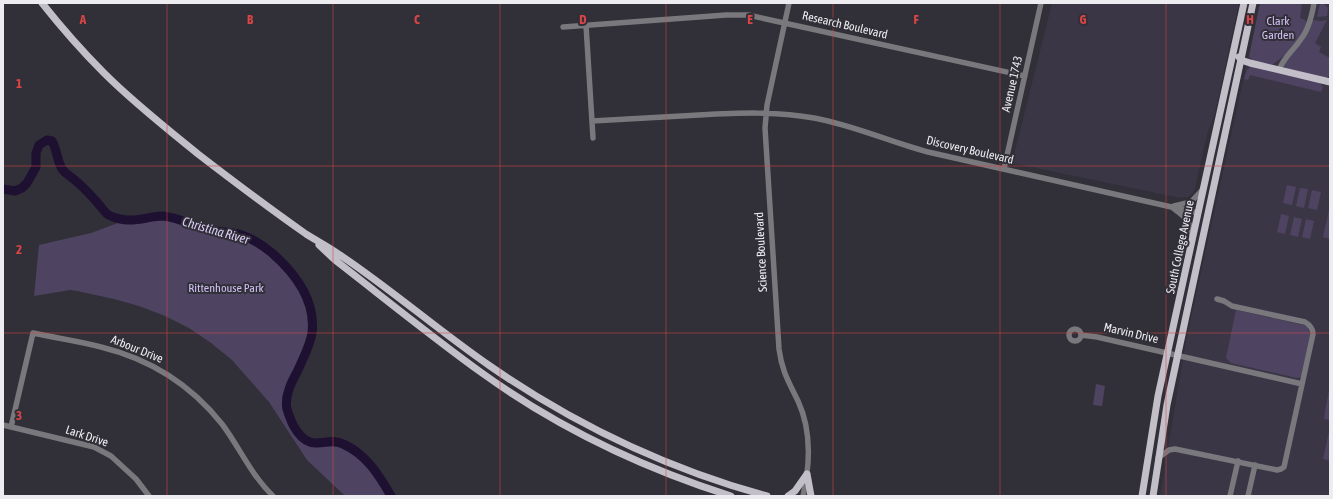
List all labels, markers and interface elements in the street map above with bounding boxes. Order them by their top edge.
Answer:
street label: Research Boulevard [801,8,889,42]
text: A [79,12,87,27]
text: B [247,12,254,27]
text: C [414,12,420,27]
text: D [579,12,587,27]
text: E [747,12,753,27]
text: F [913,12,919,27]
text: G [1080,12,1087,27]
text: H [1246,12,1254,27]
park label: Clark Garden [1262,14,1294,42]
street label: Avenue 1743 [999,54,1025,114]
text: 1 [16,76,22,91]
street label: Discovery Boulevard [925,133,1015,167]
street label: South College Avenue [1163,199,1197,295]
street label: Science Boulevard [752,212,770,292]
water label: Christina River [181,214,252,248]
text: 2 [16,242,22,257]
park label: Rittenhouse Park [188,281,264,295]
street label: Marvin Drive [1102,320,1160,346]
street label: Arbour Drive [109,332,165,366]
text: 3 [16,408,22,423]
street label: Lark Drive [64,423,110,449]

